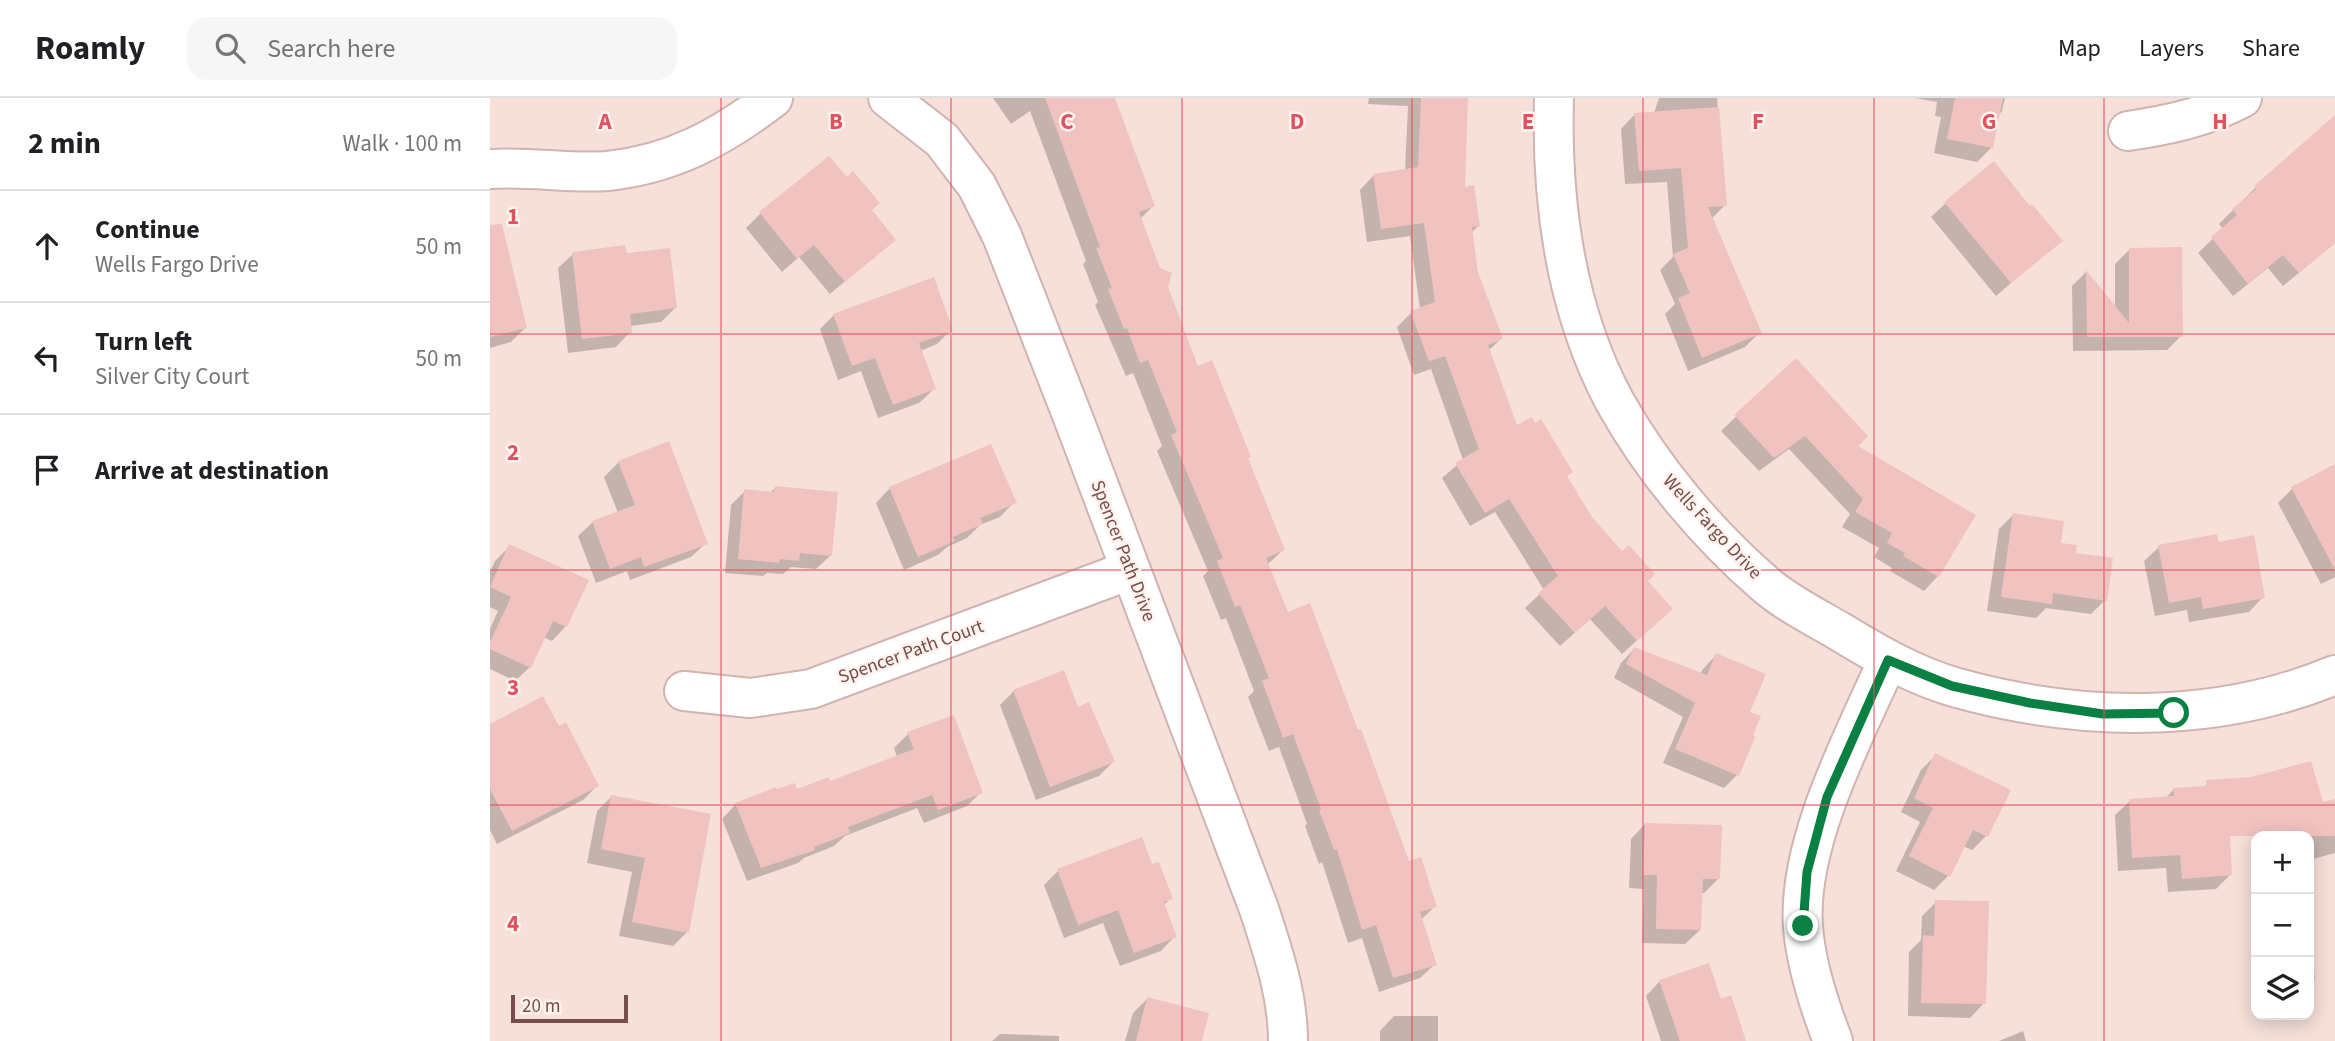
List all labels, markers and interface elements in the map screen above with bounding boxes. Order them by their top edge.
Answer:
search box [187,17,677,80]
text: Roamly [35,25,145,72]
icon: search [211,29,249,67]
text: Search here [267,30,395,67]
text: Map [2058,31,2101,66]
text: Layers [2139,31,2204,66]
text: Share [2242,31,2300,66]
text: A [597,105,612,138]
text: B [829,105,843,138]
text: C [1060,105,1074,138]
text: D [1290,105,1304,138]
text: E [1522,105,1534,138]
text: F [1752,105,1764,138]
text: G [1982,105,1996,138]
text: H [2212,105,2228,138]
text: 2 min [28,122,101,165]
text: Walk · 100 m [343,127,462,160]
text: 1 [507,200,519,233]
text: Continue [95,211,200,248]
icon: ahead [28,227,66,265]
text: 50 m [415,230,462,263]
text: Wells Fargo Drive [95,248,259,281]
text: Turn left [95,323,192,360]
icon: left [28,339,66,377]
text: 50 m [415,342,462,375]
text: Silver City Court [95,360,249,393]
text: 2 [507,436,519,469]
icon: arrive [28,451,66,489]
text: Arrive at destination [95,452,329,489]
street label: Wells Fargo Drive [1656,468,1768,586]
street label: Spencer Path Drive [1084,476,1162,626]
street label: Spencer Path Court [835,613,988,691]
text: 3 [507,671,519,704]
route start [2158,697,2189,728]
map controls [2251,831,2314,1020]
button: + [2251,831,2314,894]
button: − [2251,894,2314,957]
text: 4 [507,907,519,940]
route end [1787,910,1818,941]
button: layers [2251,957,2314,1020]
scale bar [511,992,628,1024]
text: 20 m [522,993,560,1020]

